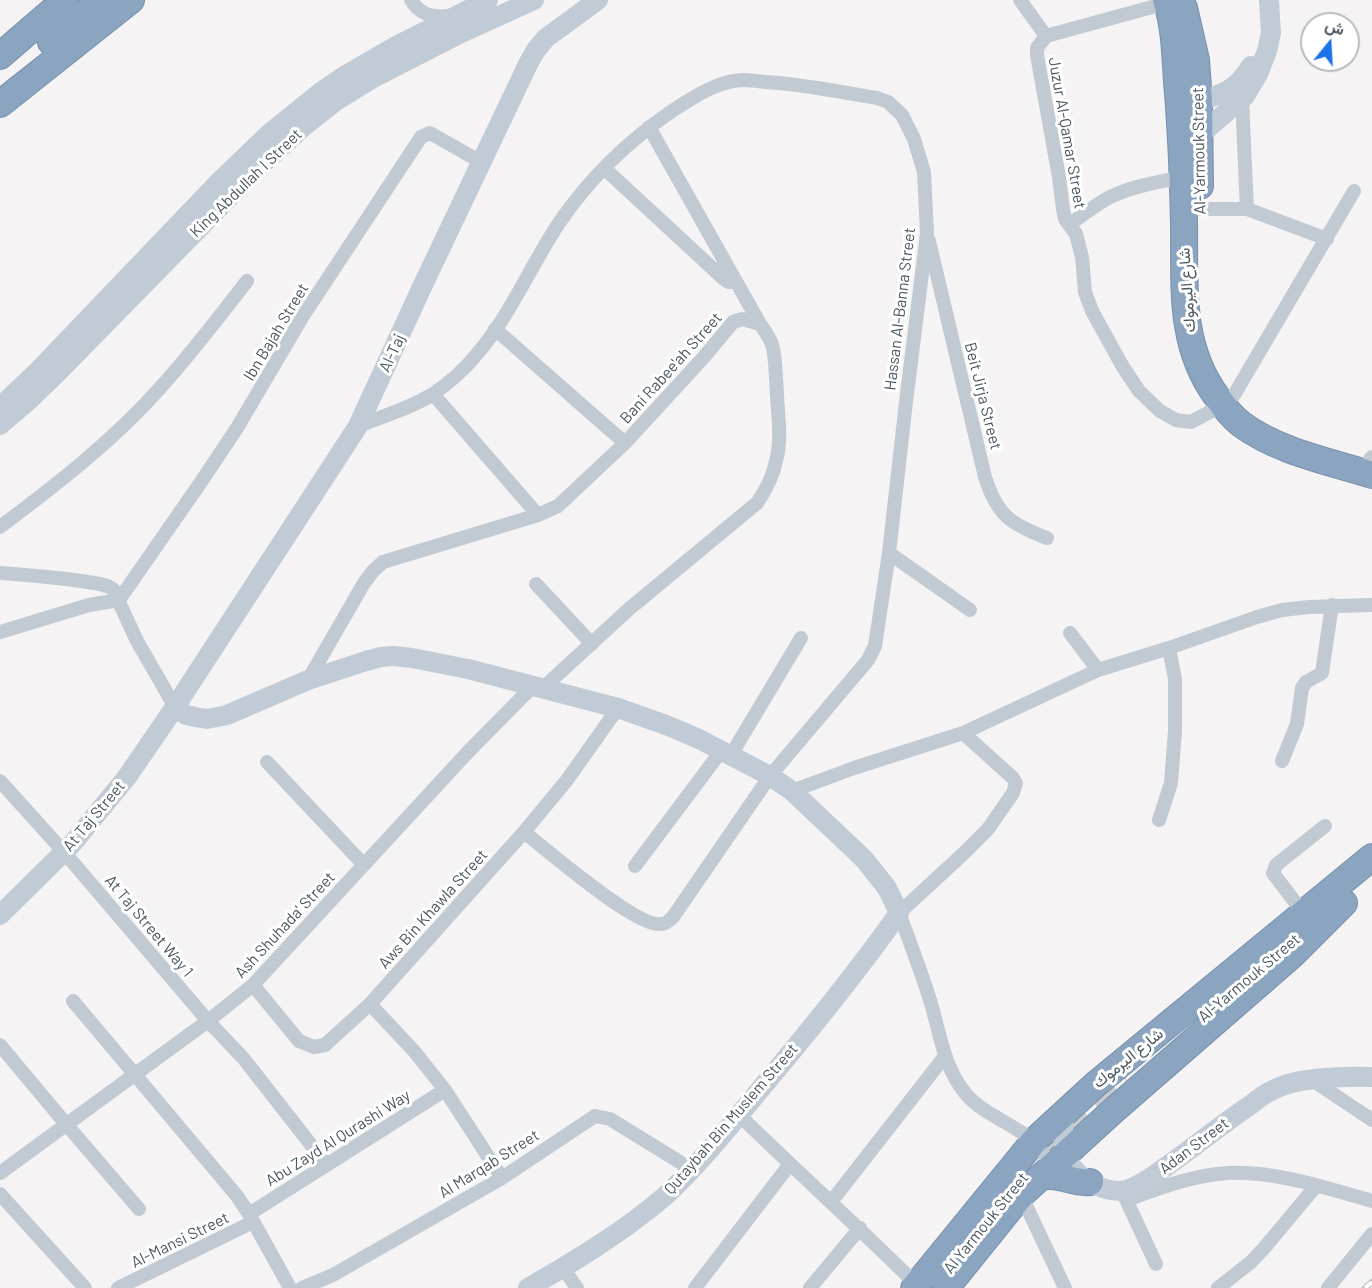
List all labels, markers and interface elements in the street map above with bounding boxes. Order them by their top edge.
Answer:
north arrow [1300,12,1360,72]
text: ش [1323,14,1347,38]
street label: Juzur Al-Qamar Street [1044,56,1090,210]
street label: Al-Yarmouk Street [1188,87,1210,215]
street label: King Abdullah I Street [186,125,306,241]
street label: Hassan Al-Banna Street [880,226,920,392]
street label: شارع اليرموك [1174,247,1200,333]
street label: Ibn Bajah Street [239,280,313,384]
street label: Bani Rabee'ah Street [616,308,726,428]
street label: Al-Taj [375,331,409,375]
street label: Beit Jirja Street [960,340,1006,452]
street label: At Taj Street [59,777,129,855]
street label: Aws Bin Khawla Street [374,845,492,973]
street label: Ash Shuhada' Street [231,868,339,982]
street label: At Taj Street Way 1 [101,871,197,981]
street label: Al-Yarmouk Street [1194,930,1304,1026]
street label: شارع اليرموك [1089,1024,1167,1092]
street label: Qutaybah Bin Muslem Street [660,1040,802,1198]
street label: Abu Zayd Al Qurashi Way [262,1086,414,1190]
street label: Adan Street [1156,1114,1232,1178]
street label: Al Marqab Street [435,1126,543,1202]
street label: Al Yarmouk Street [939,1169,1033,1277]
street label: Al-Mansi Street [128,1208,232,1272]

